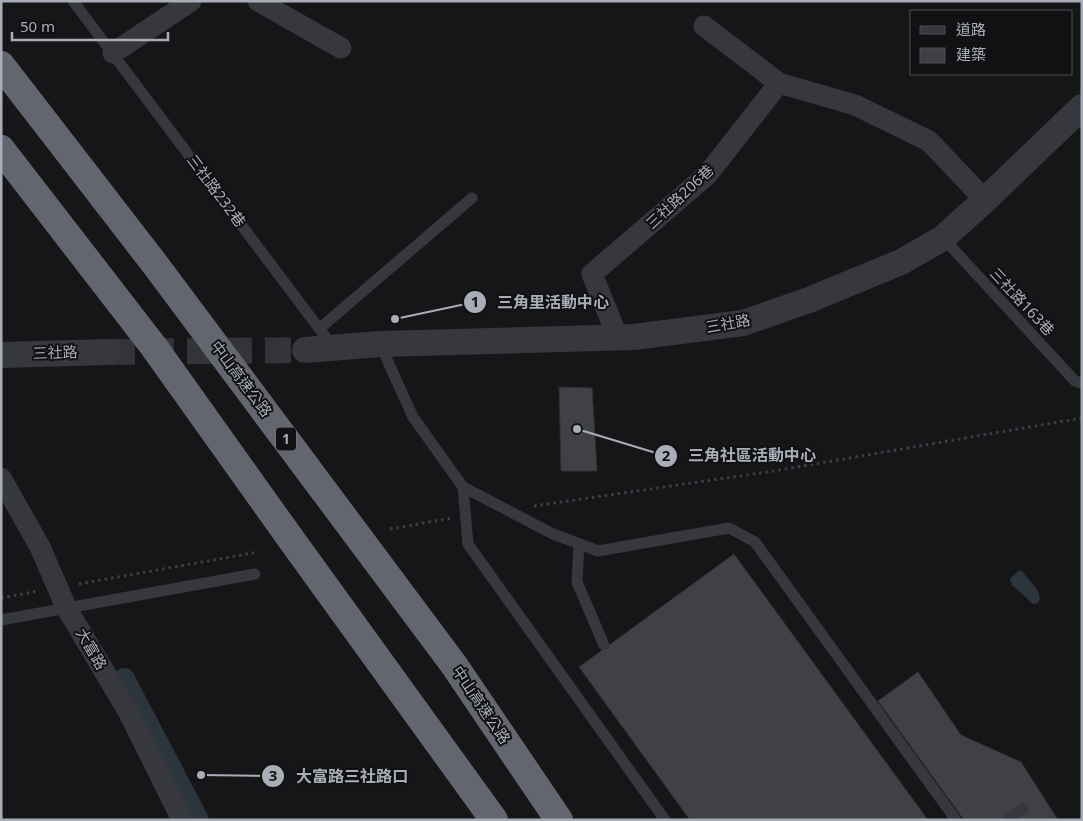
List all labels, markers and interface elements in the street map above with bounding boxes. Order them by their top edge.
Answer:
scale bar [12,10,169,42]
legend [910,10,1073,75]
text: 50 m [20,16,55,36]
text: 道路 [956,19,986,39]
text: 建築 [956,44,986,64]
street label: 三社路232巷 [183,150,251,231]
street label: 三社路206巷 [641,160,717,233]
street label: 三社路163巷 [986,263,1059,339]
callout: 三角里活動中心 [462,287,619,318]
text: 1 [471,291,479,311]
text: 三角里活動中心 [497,291,609,313]
street label: 三社路 [704,309,752,337]
street label: 中山高速公路 [207,336,277,420]
street label: 三社路 [32,341,78,363]
road number: 1 [276,428,296,450]
callout: 三角社區活動中心 [653,440,826,471]
text: 三角社區活動中心 [688,444,816,466]
text: 2 [662,445,671,465]
street label: 大富路 [72,624,112,673]
street label: 中山高速公路 [448,662,515,747]
callout: 大富路三社路口 [261,761,418,792]
text: 3 [269,765,277,785]
text: 大富路三社路口 [296,765,408,787]

